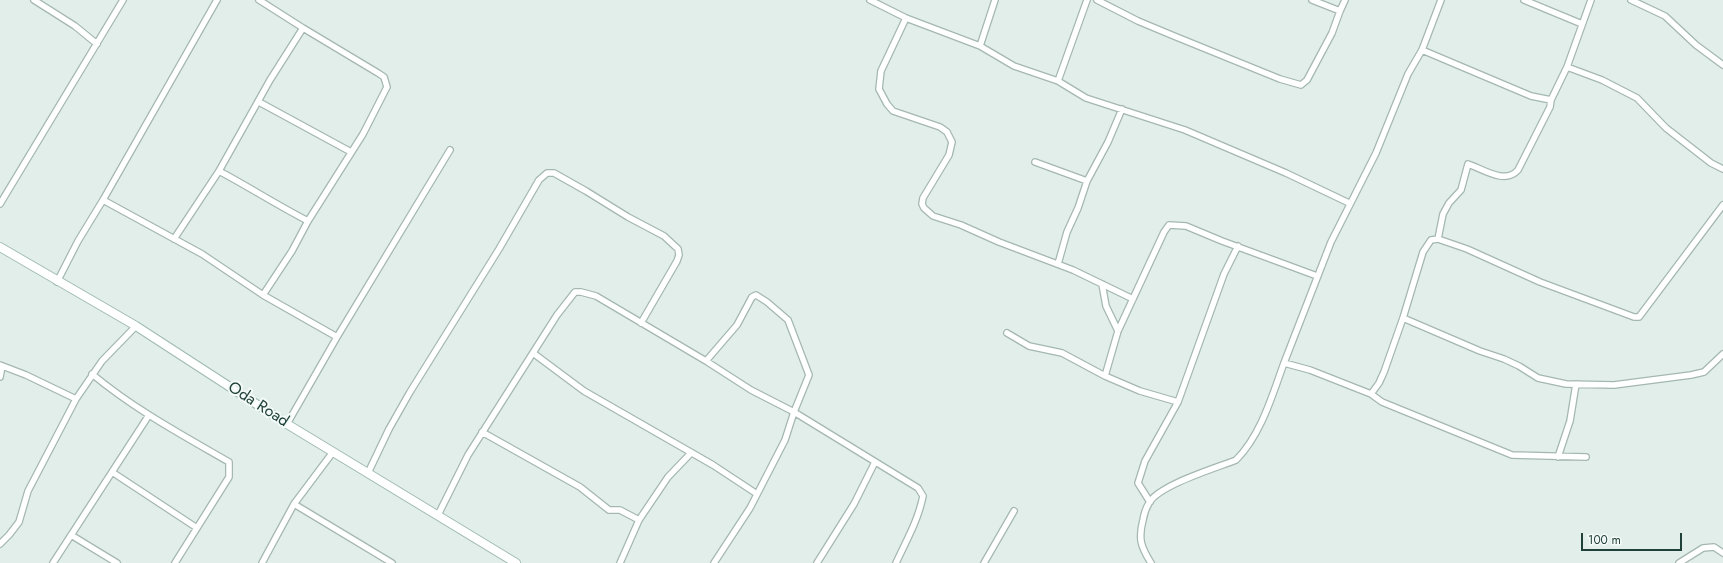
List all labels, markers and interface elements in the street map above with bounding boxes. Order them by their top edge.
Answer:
street label: Oda Road [224,378,292,432]
scale bar [1583,525,1684,551]
text: 100 m [1588,531,1621,549]

